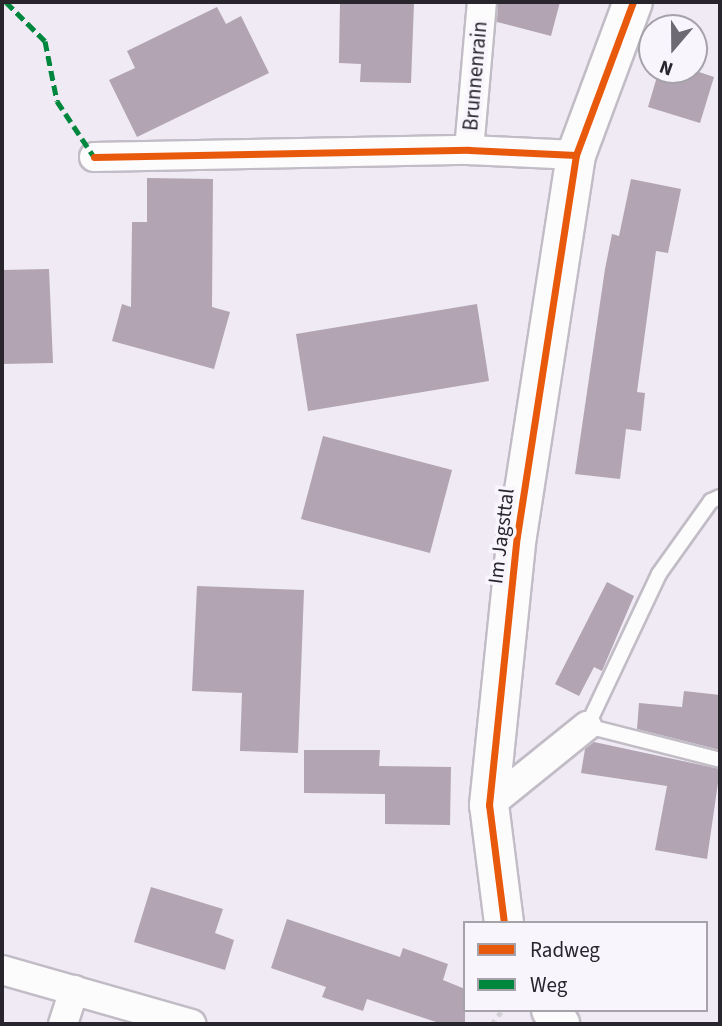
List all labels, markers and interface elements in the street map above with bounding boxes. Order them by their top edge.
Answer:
north arrow [638,14,708,84]
street label: Brunnenrain [458,20,492,132]
text: N [656,52,677,82]
street label: Im Jagsttal [483,487,519,585]
legend [463,921,708,1012]
text: Radweg [530,935,600,965]
text: Weg [530,970,567,1000]

